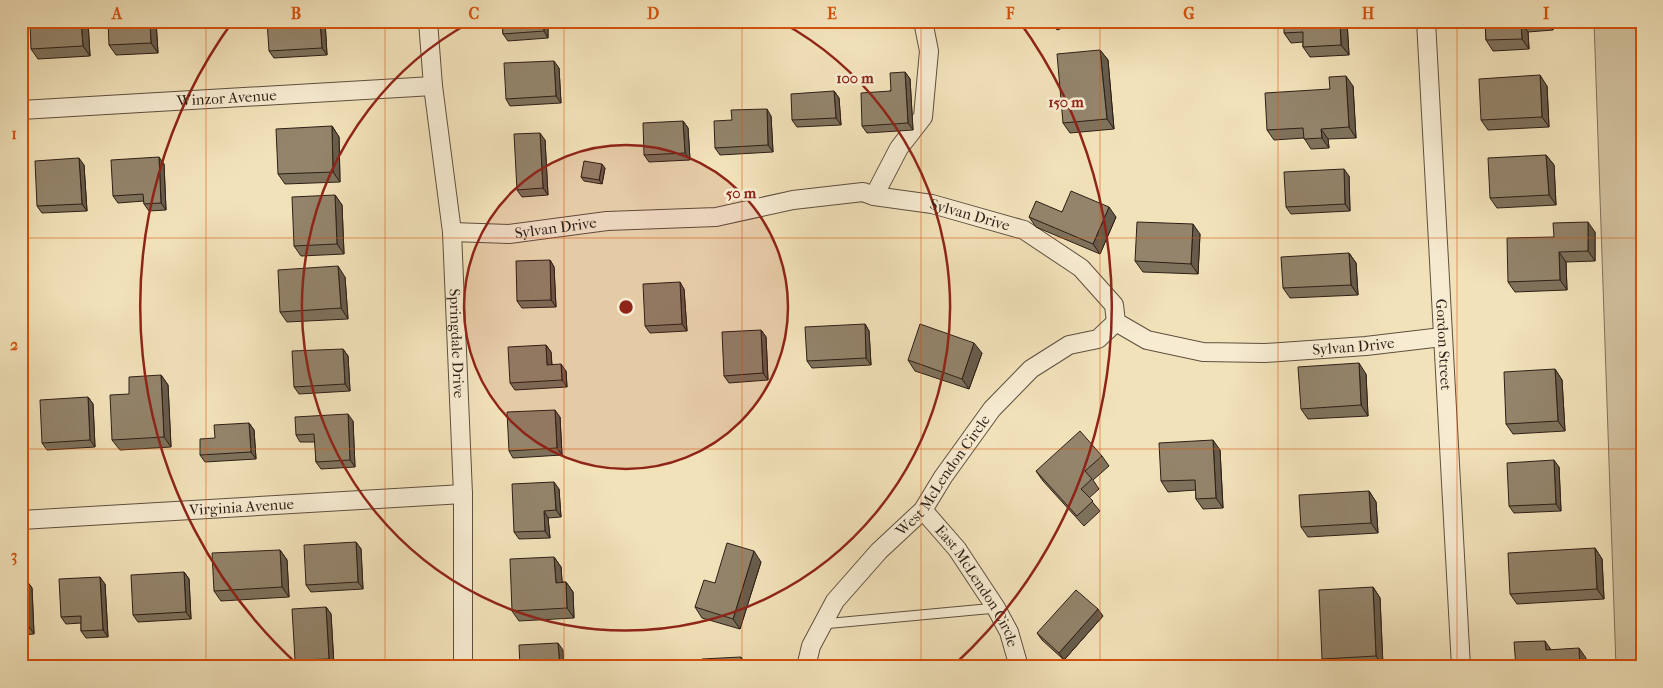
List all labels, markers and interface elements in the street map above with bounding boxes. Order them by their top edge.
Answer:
text: A [111,4,123,23]
text: B [291,4,301,23]
text: C [469,4,480,23]
text: D [647,4,659,23]
text: E [827,4,837,23]
text: F [1005,4,1015,23]
text: G [1183,4,1195,23]
text: H [1362,4,1375,23]
text: I [1543,4,1550,23]
text: 100 m [836,69,874,87]
street label: Winzor Avenue [175,86,278,110]
text: 150 m [1048,93,1084,111]
text: 1 [11,124,17,143]
text: 50 m [726,184,757,202]
street label: Sylvan Drive [928,195,1013,235]
street label: Sylvan Drive [514,213,598,242]
street label: Springdale Drive [445,288,468,399]
centre of rings [617,298,635,316]
street label: Gordon Street [1432,298,1455,391]
street label: Sylvan Drive [1312,334,1396,359]
text: 2 [10,335,18,354]
street label: West McLendon Circle [891,411,994,540]
street label: Virginia Avenue [188,495,295,519]
street label: East McLendon Circle [931,521,1022,650]
text: 3 [11,546,17,566]

